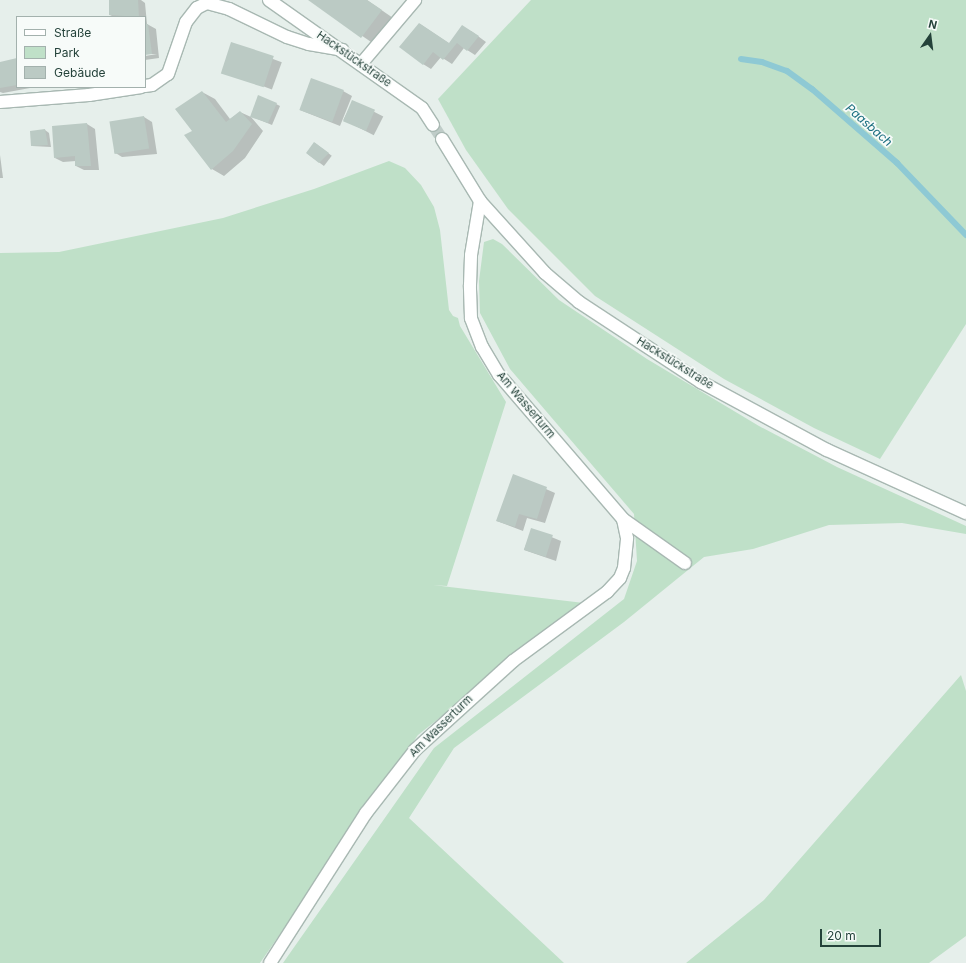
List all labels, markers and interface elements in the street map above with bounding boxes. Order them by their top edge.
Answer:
legend [16,16,146,88]
north arrow [910,16,950,56]
text: N [927,17,939,32]
text: Straße [54,25,91,40]
street label: Hackstückstraße [314,28,394,90]
text: Park [54,45,80,60]
text: Gebäude [54,65,106,80]
water label: Paasbach [843,101,895,149]
street label: Hackstückstraße [634,334,716,392]
street label: Am Wasserturm [494,369,558,441]
street label: Am Wasserturm [407,692,475,760]
scale bar [822,921,883,947]
text: 20 m [827,928,856,943]

